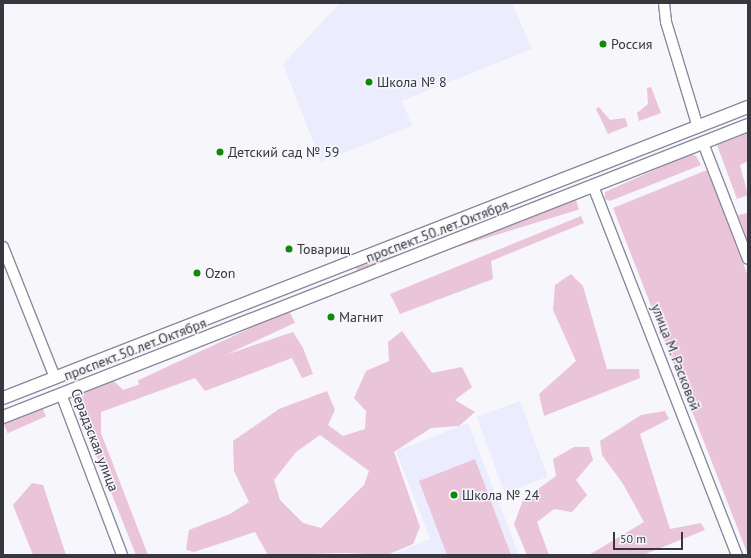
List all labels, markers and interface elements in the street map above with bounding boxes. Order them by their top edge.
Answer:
place label: Россия [611,36,652,52]
marker: Россия [598,39,608,49]
place label: Школа № 8 [377,74,447,90]
marker: Школа № 8 [364,77,374,87]
place label: Детский сад № 59 [228,144,339,160]
marker: Детский сад № 59 [215,147,225,157]
street label: проспект 50 лет Октября [363,196,511,266]
place label: Товарищ [297,241,350,257]
marker: Товарищ [284,244,294,254]
place label: Ozon [205,265,235,281]
marker: Ozon [192,268,202,278]
street label: улица М. Расковой [648,301,704,413]
place label: Магнит [339,309,383,325]
marker: Магнит [326,312,336,322]
street label: проспект 50 лет Октября [61,314,209,384]
street label: Серадзская улица [68,386,122,494]
place label: Школа № 24 [462,487,539,503]
marker: Школа № 24 [449,490,459,500]
scale bar [615,524,685,550]
text: 50 m [620,531,646,546]

